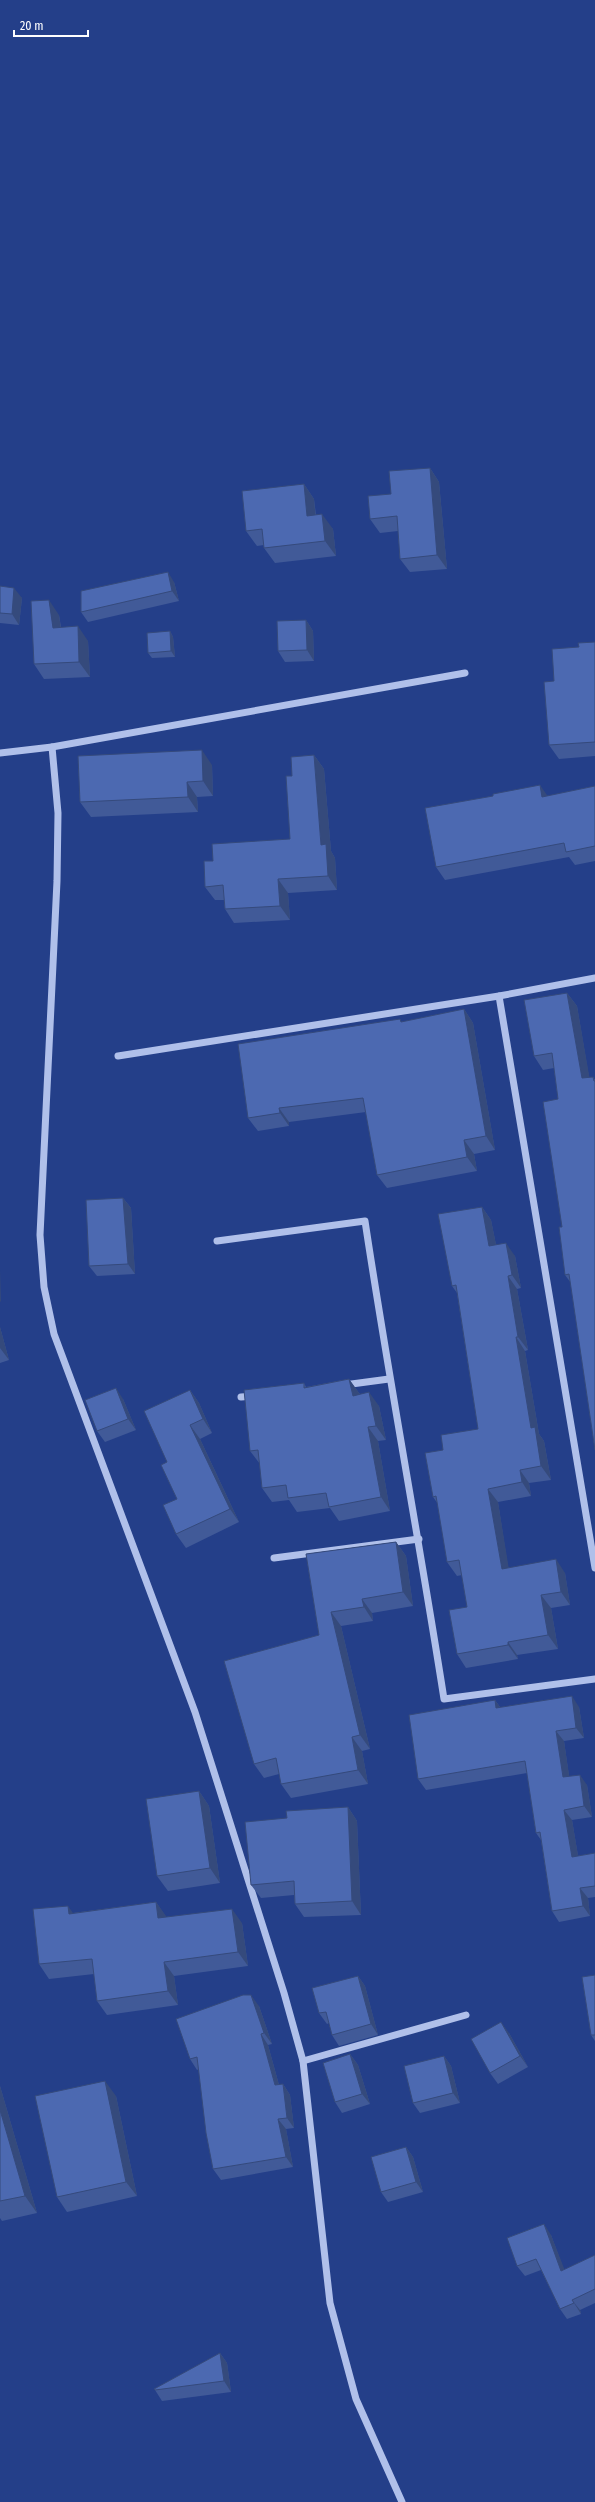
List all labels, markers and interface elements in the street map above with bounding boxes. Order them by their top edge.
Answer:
scale bar [14,12,88,38]
text: 20 m [20,19,44,33]

